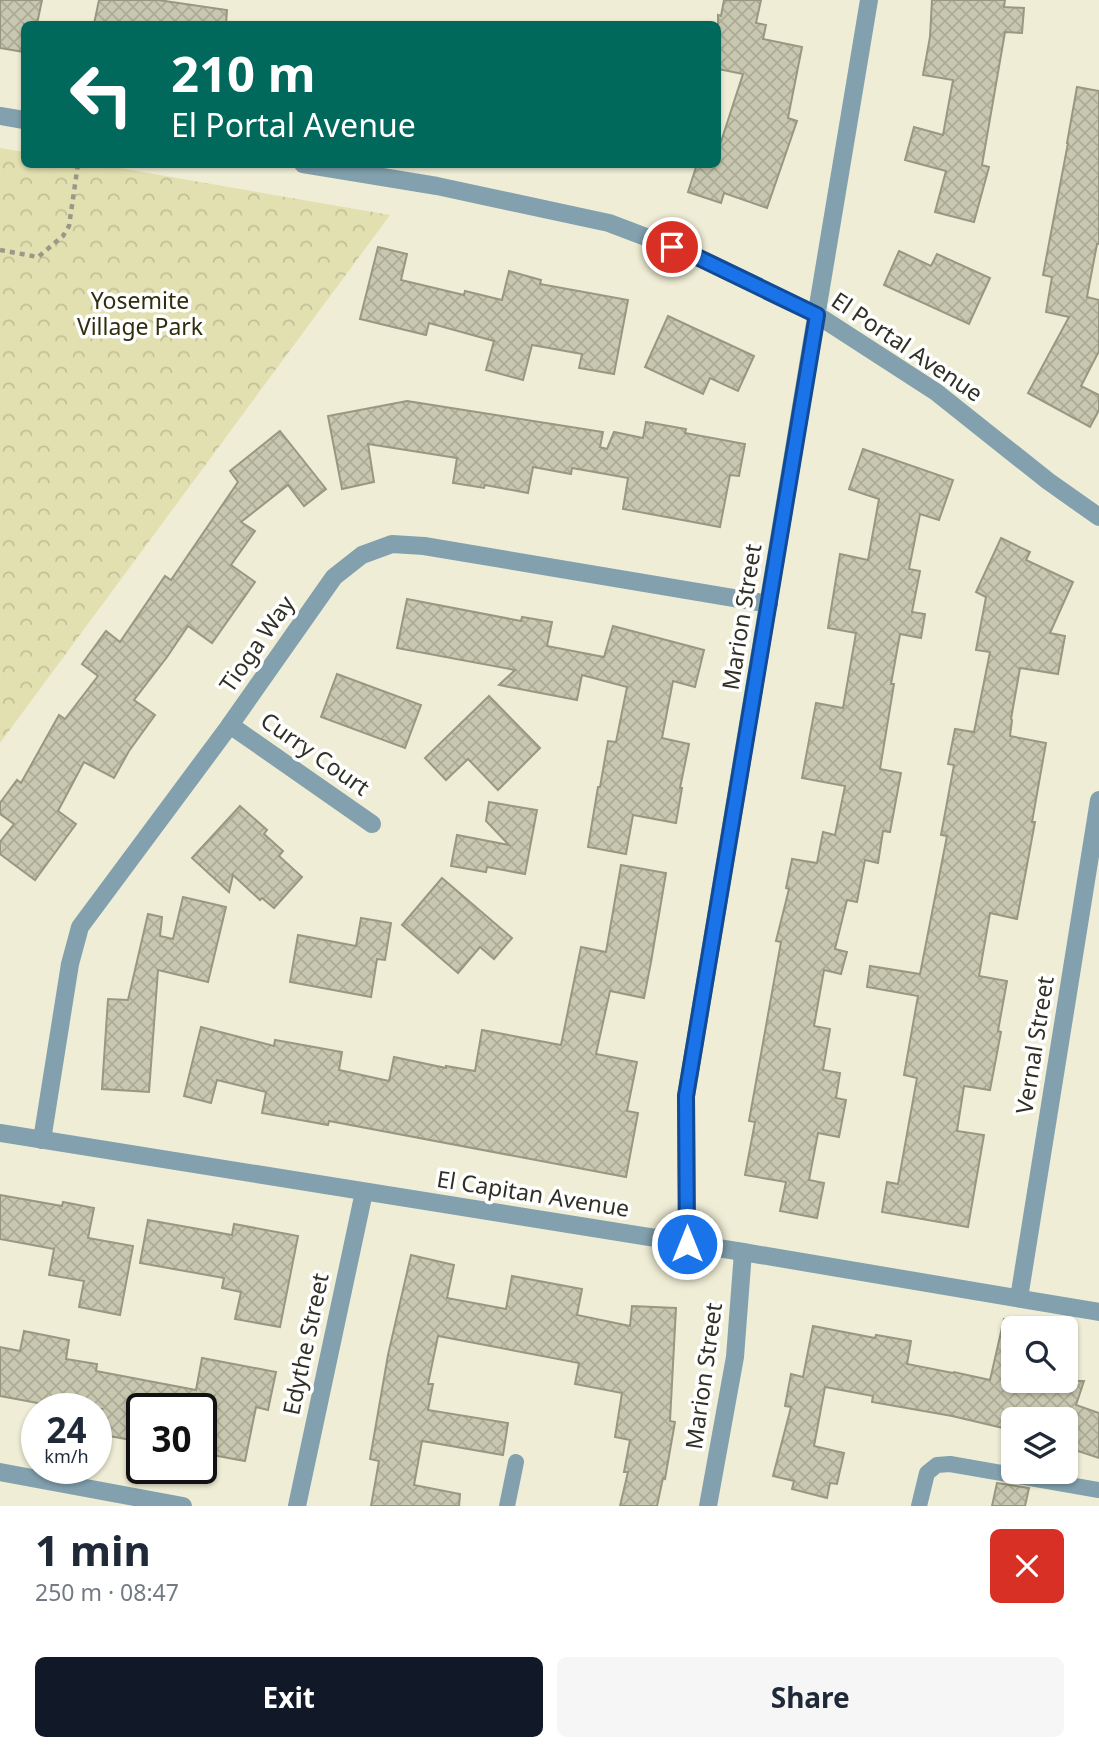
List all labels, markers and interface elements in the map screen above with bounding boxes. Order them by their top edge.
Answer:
text: 210 m [171,40,316,106]
icon: left [56,49,147,140]
text: El Portal Avenue [171,103,416,146]
pin [642,217,702,277]
icon: arrive [653,228,691,266]
park label: Yosemite Village Park [77,284,204,342]
street label: El Portal Avenue [826,284,989,409]
street label: Marion Street [714,541,768,692]
street label: Tioga Way [211,588,301,698]
street label: Curry Court [255,704,376,802]
street label: Vernal Street [1007,974,1061,1116]
street label: El Capitan Avenue [435,1162,632,1224]
position arrow [650,1207,724,1281]
street label: Edythe Street [274,1270,336,1418]
street label: Marion Street [677,1301,729,1451]
map controls [1001,1316,1078,1484]
button: search [1001,1316,1078,1393]
speed limit sign: 30 [126,1393,217,1484]
text: 24 [46,1406,87,1453]
button: layers [1001,1407,1078,1484]
text: km/h [44,1444,89,1468]
text: 1 min [35,1521,151,1578]
button: close [990,1529,1064,1603]
text: 250 m · 08:47 [35,1576,179,1608]
button: Exit [35,1657,543,1737]
button: Share [557,1657,1064,1737]

